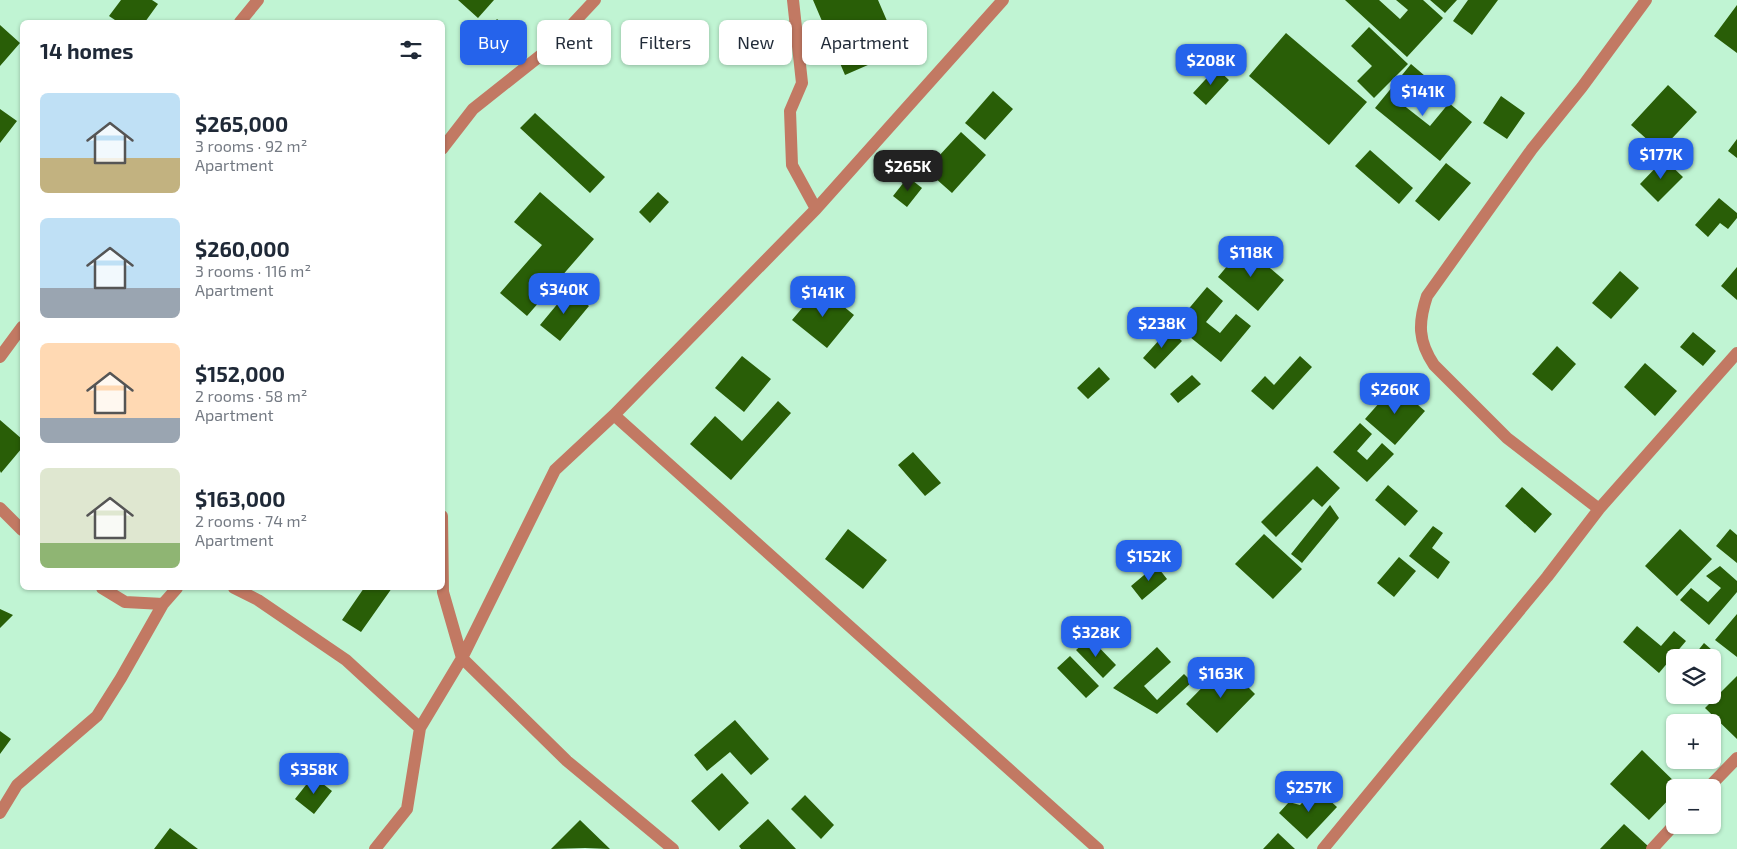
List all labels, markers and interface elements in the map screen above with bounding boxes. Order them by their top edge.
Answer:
chip: Buy [460,20,527,65]
chip: Rent [537,20,611,65]
chip: Filters [621,20,709,65]
chip: New [719,20,792,65]
chip: Apartment [802,20,927,65]
icon: filters [397,36,425,64]
text: 14 homes [40,38,134,63]
pin: $208K [1176,44,1246,86]
text: $208K [1187,50,1235,69]
pin: $141K [1388,74,1458,117]
text: $141K [1401,81,1445,100]
text: $265,000 [195,111,288,136]
icon: home [80,113,140,173]
text: 3 rooms · 92 m² [195,136,307,155]
pin: $177K [1626,138,1696,180]
text: $177K [1639,144,1683,163]
pin: $265K [873,150,943,192]
text: Apartment [195,155,274,174]
text: $265K [885,156,932,175]
text: $260,000 [195,236,290,261]
pin: $118K [1216,236,1286,278]
icon: home [80,238,140,298]
text: $118K [1229,242,1273,261]
text: 3 rooms · 116 m² [195,261,311,280]
pin: $340K [529,272,599,315]
pin: $141K [788,276,858,318]
text: $340K [540,279,588,298]
text: Apartment [195,280,274,299]
text: $141K [801,282,845,301]
pin: $238K [1127,306,1197,349]
text: $238K [1138,313,1186,332]
text: $152,000 [195,361,285,386]
icon: home [80,363,140,423]
pin: $260K [1360,372,1430,415]
text: $260K [1371,379,1419,398]
text: 2 rooms · 58 m² [195,386,308,405]
text: Apartment [195,405,274,424]
text: $163,000 [195,486,285,511]
icon: home [80,488,140,548]
text: 2 rooms · 74 m² [195,511,307,530]
text: Apartment [195,530,274,549]
pin: $152K [1114,540,1184,582]
text: $152K [1127,546,1171,565]
pin: $328K [1061,616,1131,658]
text: $328K [1072,622,1120,641]
map controls [1666,649,1721,834]
button: layers [1666,649,1721,704]
pin: $163K [1186,656,1256,699]
text: $163K [1199,663,1243,682]
button: + [1666,714,1721,769]
pin: $358K [279,752,349,795]
text: $358K [290,759,338,778]
pin: $257K [1274,770,1344,813]
text: $257K [1286,777,1332,796]
button: − [1666,779,1721,834]

